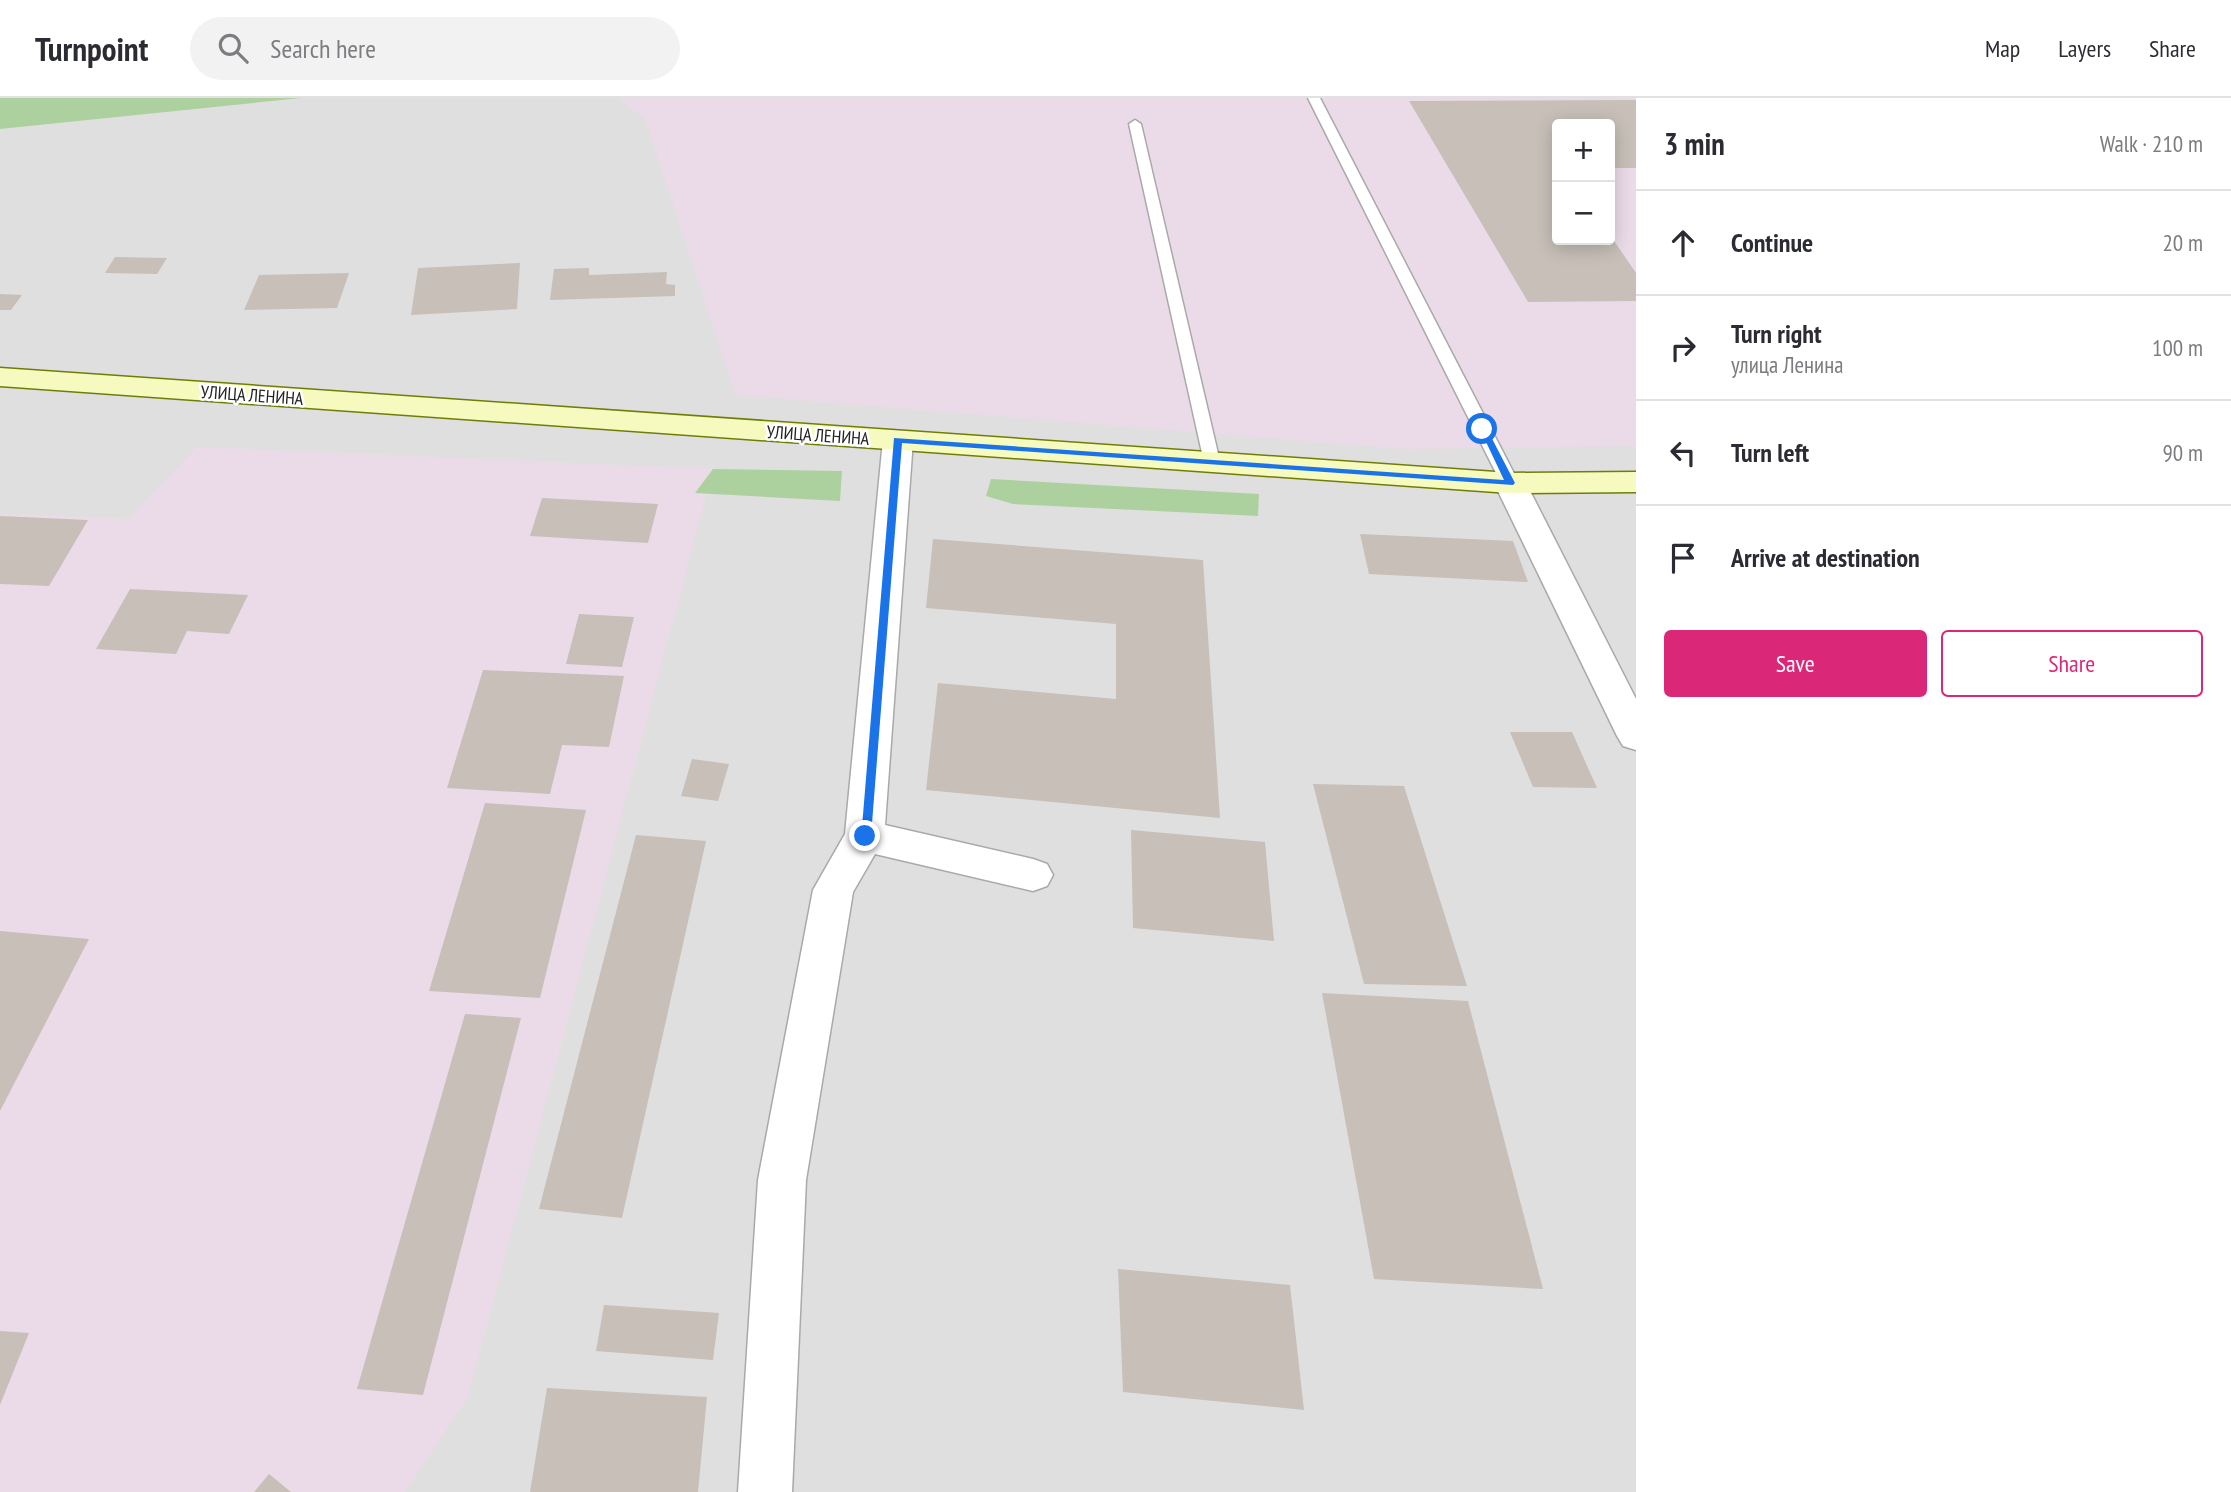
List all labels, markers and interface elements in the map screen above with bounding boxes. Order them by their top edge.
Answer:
search box [190,17,680,80]
text: Turnpoint [35,27,148,70]
icon: search [214,29,252,67]
text: Search here [270,32,376,65]
text: Map [1985,33,2020,64]
text: Layers [2058,33,2111,64]
text: Share [2149,33,2196,64]
map controls [1552,119,1615,245]
button: + [1552,119,1615,182]
text: 3 min [1664,124,1725,163]
text: Walk · 210 m [2100,129,2203,158]
button: − [1552,182,1615,245]
icon: ahead [1664,224,1702,262]
text: Continue [1731,226,1813,259]
text: 20 m [2162,228,2203,257]
text: Turn right [1731,317,1822,350]
icon: right [1664,329,1702,367]
text: 100 m [2152,333,2203,362]
text: улица Ленина [1731,350,1843,379]
street label: УЛИЦА ЛЕНИНА [200,380,305,410]
route start [1466,413,1497,444]
street label: УЛИЦА ЛЕНИНА [766,420,871,450]
icon: left [1664,434,1702,472]
text: Turn left [1731,436,1809,469]
text: 90 m [2162,438,2203,467]
icon: arrive [1664,539,1702,577]
text: Arrive at destination [1731,541,1920,574]
button: Save [1664,630,1927,697]
button: Share [1941,630,2203,697]
route end [849,820,880,851]

